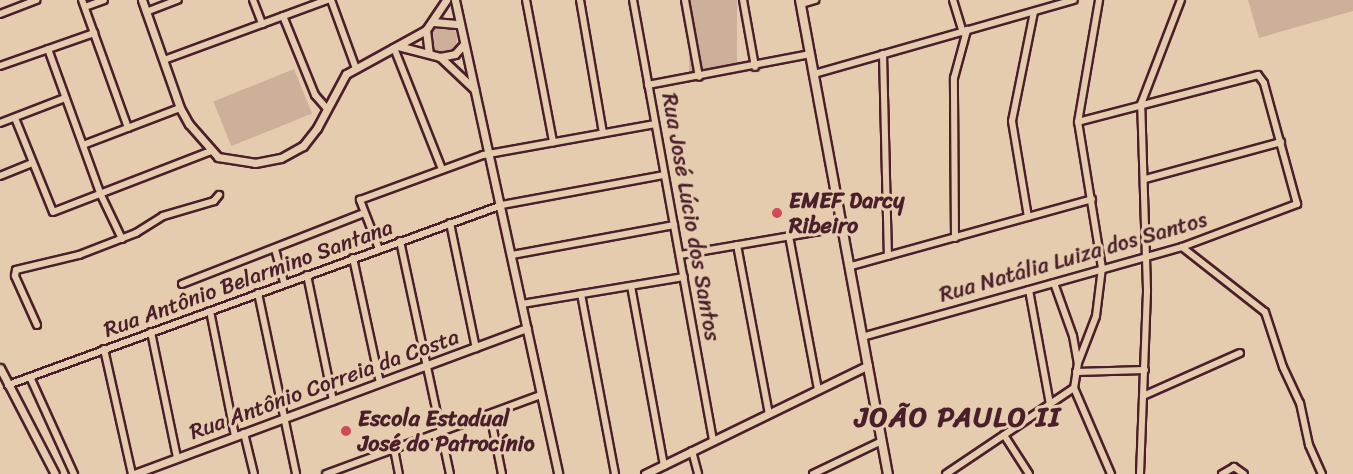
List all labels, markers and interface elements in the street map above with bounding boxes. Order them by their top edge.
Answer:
street label: Rua José Lúcio dos Santos [656,91,726,343]
place label: EMEF Darcy Ribeiro [789,187,905,238]
marker: EMEF Darcy Ribeiro [770,206,784,220]
street label: Rua Natália Luiza dos Santos [936,206,1210,308]
street label: Rua Antônio Belarmino Santana [99,213,397,343]
street label: Rua Antônio Correia da Costa [186,323,462,445]
district label: JOÃO PAULO II [856,400,1060,434]
place label: Escola Estadual José do Patrocínio [358,405,535,457]
marker: Escola Estadual José do Patrocínio [339,424,353,438]

